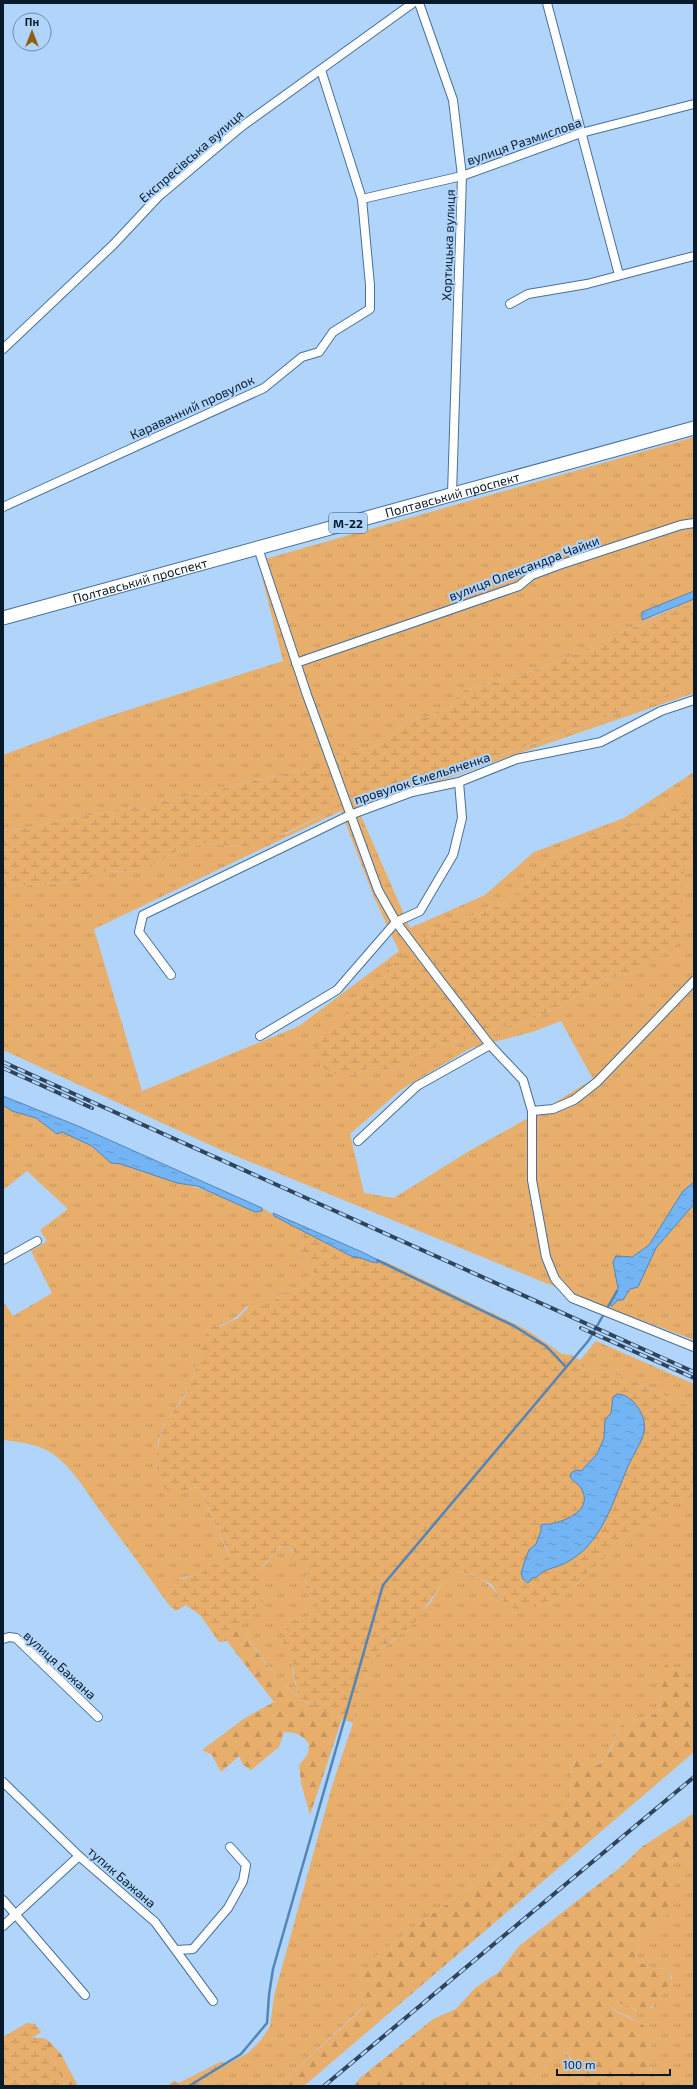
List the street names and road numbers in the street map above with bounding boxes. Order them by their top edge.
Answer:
street label: Експресівська вулиця [136,106,246,206]
street label: вулиця Размислова [464,114,584,168]
street label: Хортицька вулиця [438,189,458,301]
street label: Караванний провулок [127,371,257,443]
street label: Полтавський проспект [383,468,522,521]
road number: М-22 [329,513,367,533]
street label: вулиця Олександра Чайки [446,532,602,604]
street label: Полтавський проспект [71,554,210,607]
street label: провулок Ємельяненка [352,748,492,808]
street label: вулиця Бажана [20,1627,100,1703]
street label: тупик Бажана [85,1843,159,1911]

